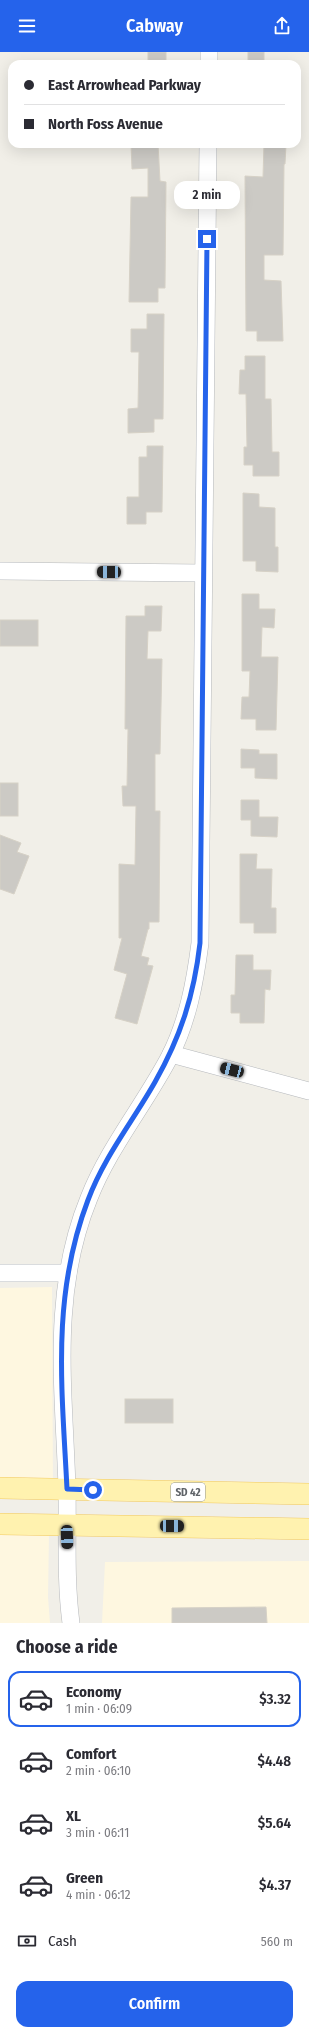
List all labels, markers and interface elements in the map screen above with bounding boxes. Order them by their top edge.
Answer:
icon: menu [16,15,38,37]
text: Cabway [126,15,183,37]
icon: share [271,15,293,37]
text: East Arrowhead Parkway [48,76,201,94]
text: North Foss Avenue [48,115,163,133]
callout: 2 min [174,181,240,209]
text: 2 min [193,187,221,202]
route end [198,230,216,248]
car [97,566,121,578]
car [219,1061,245,1079]
route start [84,1481,102,1499]
road number: SD 42 [171,1483,205,1501]
car [160,1520,184,1532]
car [61,1525,73,1549]
text: Choose a ride [16,1636,118,1658]
icon: car [18,1681,54,1717]
text: Economy [66,1683,121,1701]
text: $3.32 [259,1690,291,1708]
text: 1 min · 06:09 [66,1701,132,1716]
icon: car [18,1743,54,1779]
text: Comfort [66,1745,117,1763]
text: $4.48 [258,1752,291,1770]
text: 2 min · 06:10 [66,1763,131,1778]
icon: car [18,1805,54,1841]
text: XL [66,1807,81,1825]
text: $5.64 [258,1814,291,1832]
text: 3 min · 06:11 [66,1825,129,1840]
icon: car [18,1867,54,1903]
text: Green [66,1869,103,1887]
text: $4.37 [259,1876,291,1894]
text: 4 min · 06:12 [66,1887,131,1902]
icon: cash [16,1930,38,1952]
text: Cash [48,1932,77,1950]
text: 560 m [261,1934,293,1949]
button: Confirm [16,1981,293,2027]

